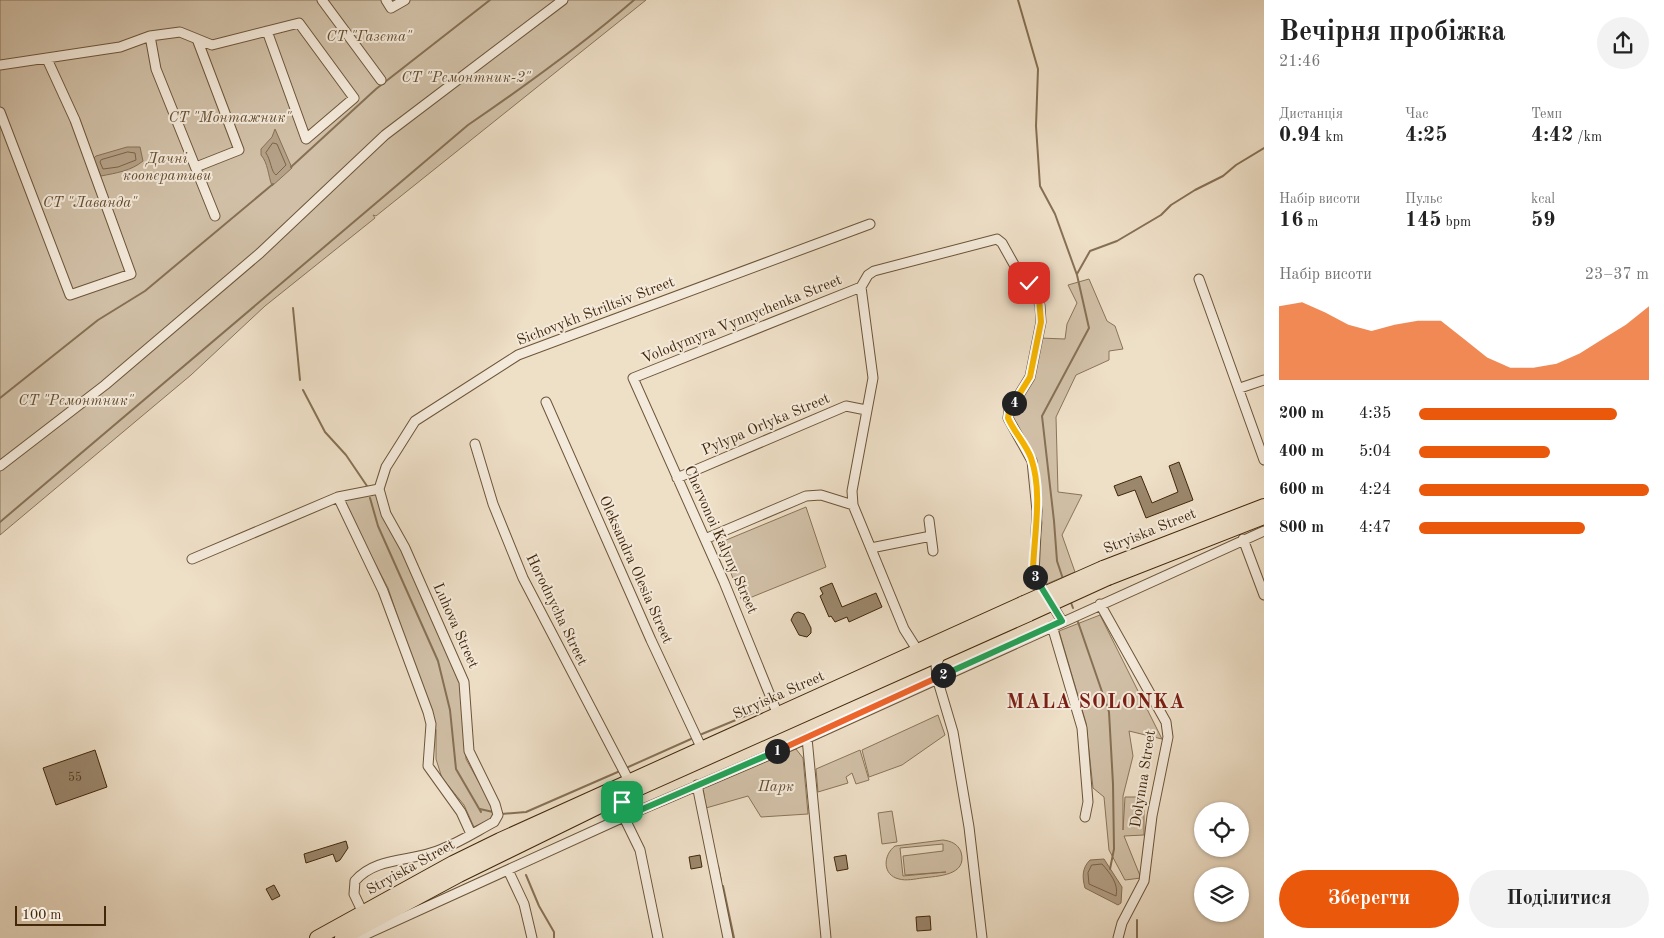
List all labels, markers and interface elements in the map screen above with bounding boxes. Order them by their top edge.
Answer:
button: share [1597,17,1649,69]
text: Вечірня пробіжка [1279,19,1506,47]
park label: СТ "Газета" [326,30,413,45]
text: 21:46 [1279,54,1321,70]
park label: СТ "Ремонтник-2" [401,71,532,86]
text: Дистанція [1279,107,1343,121]
text: Час [1405,107,1428,121]
text: Темп [1531,107,1562,121]
park label: СТ "Монтажник" [169,111,293,126]
text: 0.94 [1279,125,1321,146]
text: 4:25 [1405,125,1447,146]
text: 4:42 [1531,125,1573,146]
text: km [1321,130,1344,144]
text: /km [1573,130,1602,144]
park label: Дачні кооперативи [123,152,212,184]
text: Набір висоти [1279,192,1360,206]
text: Пульс [1405,192,1442,206]
text: kcal [1531,192,1555,206]
park label: СТ "Лаванда" [43,196,138,211]
text: 16 [1279,210,1303,231]
text: 145 [1405,210,1442,231]
text: 59 [1531,210,1555,231]
text: m [1303,215,1318,229]
text: bpm [1442,215,1471,229]
pin [1008,262,1050,304]
text: Набір висоти [1279,267,1372,283]
text: 23–37 m [1585,267,1649,283]
icon: check [1015,269,1043,297]
street label: Volodymyra Vynnychenka Street [640,273,844,367]
street label: Sichovykh Striltsiv Street [515,275,677,349]
pin: 4 [1002,390,1026,416]
street label: Pylypa Orlyka Street [700,391,832,459]
park label: СТ "Ремонтник" [18,394,135,409]
text: 4 [1010,396,1019,410]
text: 200 m [1279,406,1324,422]
text: 4:35 [1359,406,1391,422]
text: 400 m [1279,444,1324,460]
text: 5:04 [1359,444,1391,460]
street label: Chervonoi Kalyny Street [681,464,759,616]
text: 600 m [1279,482,1324,498]
text: 4:24 [1359,482,1391,498]
street label: Oleksandra Olesia Street [596,494,674,646]
street label: Stryiska Street [1102,507,1198,557]
text: 800 m [1279,520,1324,536]
text: 4:47 [1359,520,1391,536]
street label: Horodnycha Street [523,552,589,668]
pin: 3 [1022,564,1048,590]
text: 3 [1031,570,1040,584]
street label: Luhova Street [429,581,481,671]
pin: 2 [930,662,956,688]
text: 2 [939,668,948,682]
street label: Stryiska Street [731,669,827,723]
district label: MALA SOLONKA [1007,693,1186,713]
street label: Dolynna Street [1129,729,1159,829]
pin: 1 [764,738,790,764]
text: 1 [773,744,782,758]
house number: 55 [68,771,82,784]
park label: Парк [757,780,794,795]
pin [601,781,643,823]
icon: arrive [608,788,636,816]
map controls [1194,802,1249,922]
button: locate [1194,802,1249,857]
street label: Stryiska Street [364,838,458,898]
button: layers [1194,867,1249,922]
button: Зберегти [1279,870,1459,928]
button: Поділитися [1469,870,1649,928]
scale bar [15,903,106,926]
text: 100 m [22,908,61,922]

